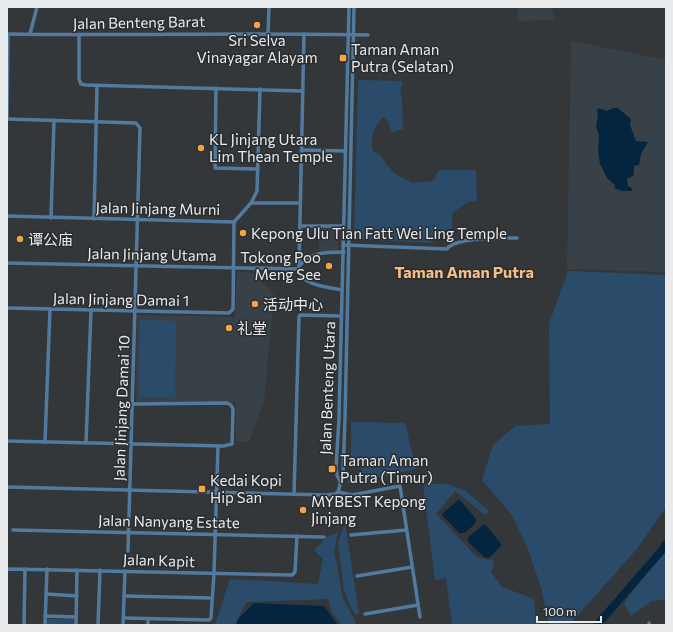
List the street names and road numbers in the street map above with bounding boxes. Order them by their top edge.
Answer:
street label: Jalan Benteng Barat [73,12,205,32]
street label: Jalan Jinjang Murni [96,198,220,218]
street label: Jalan Jinjang Utama [87,244,217,264]
street label: Jalan Jinjang Damai 1 [53,289,189,309]
street label: Jalan Benteng Utara [316,321,338,455]
street label: Jalan Jinjang Damai 10 [109,335,133,481]
street label: Jalan Nanyang Estate [98,511,240,531]
street label: Jalan Kapit [123,550,195,570]

